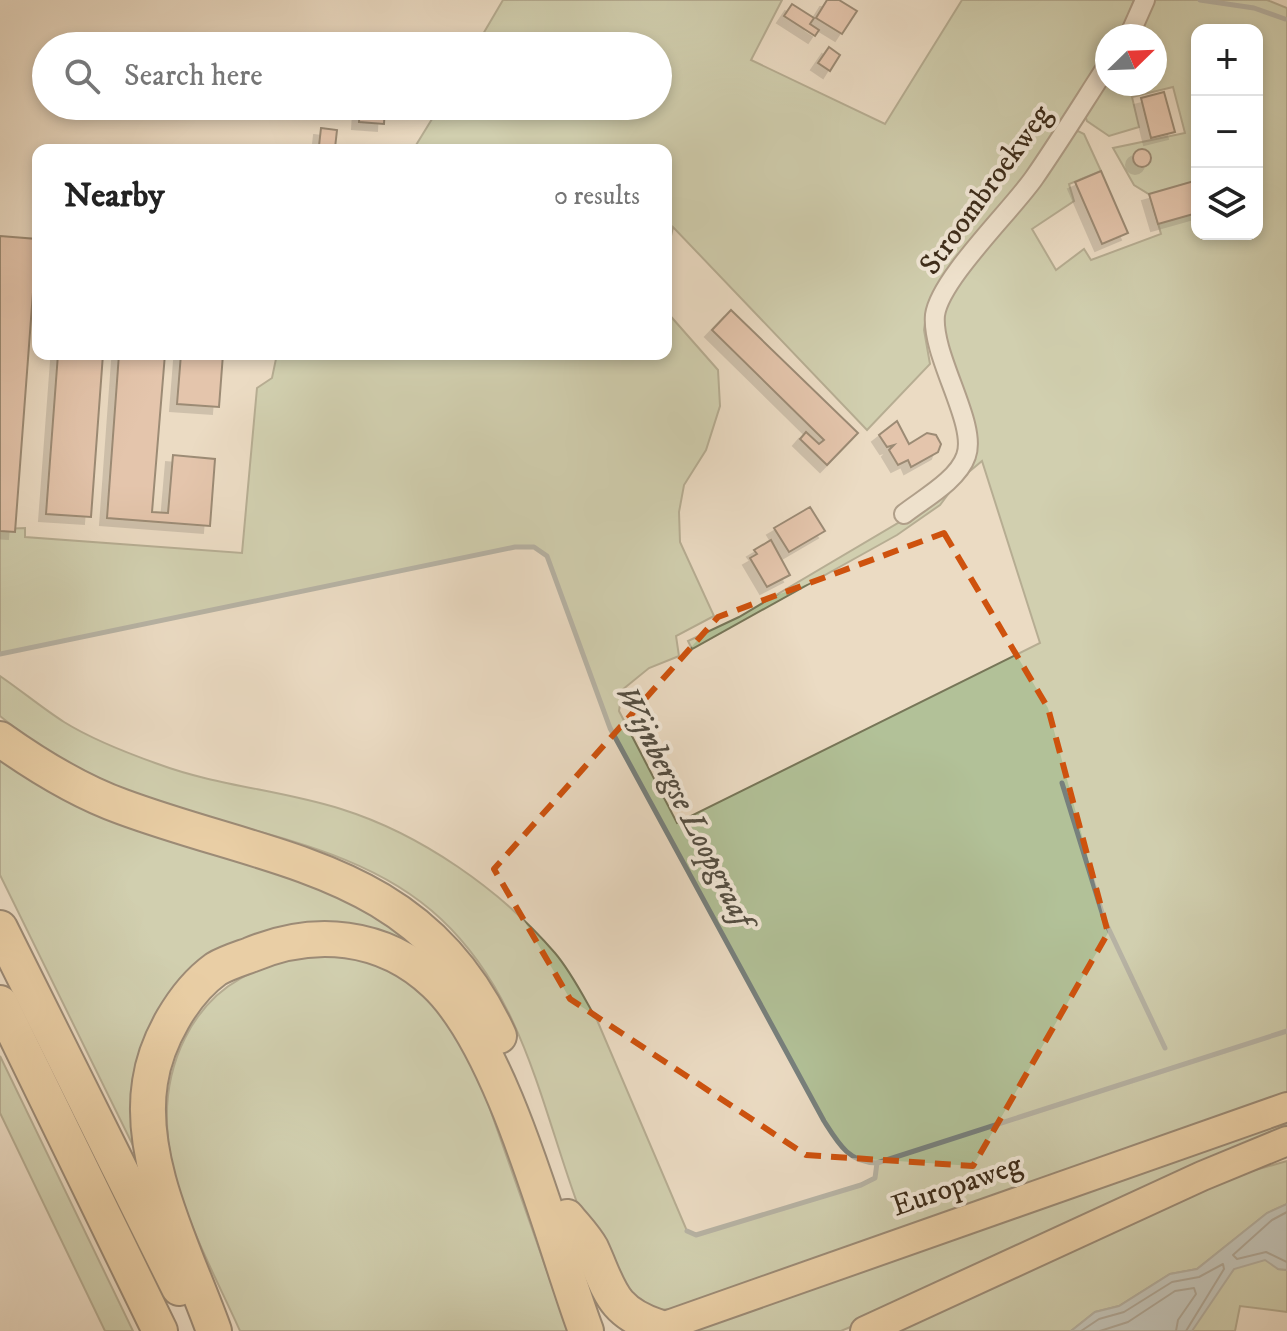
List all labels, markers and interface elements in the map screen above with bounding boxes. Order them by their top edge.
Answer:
north arrow [1095,24,1167,96]
map controls [1191,24,1263,240]
button: + [1191,24,1263,96]
search box [32,32,672,120]
icon: search [60,54,104,98]
text: Search here [124,58,263,95]
button: − [1191,96,1263,168]
street label: Stroombroekweg [912,97,1060,282]
button: layers [1191,168,1263,240]
text: Nearby [64,175,165,217]
text: 0 results [554,180,640,213]
water label: Wijnbergse Loopgraaf [606,678,766,940]
street label: Europaweg [887,1146,1027,1226]

